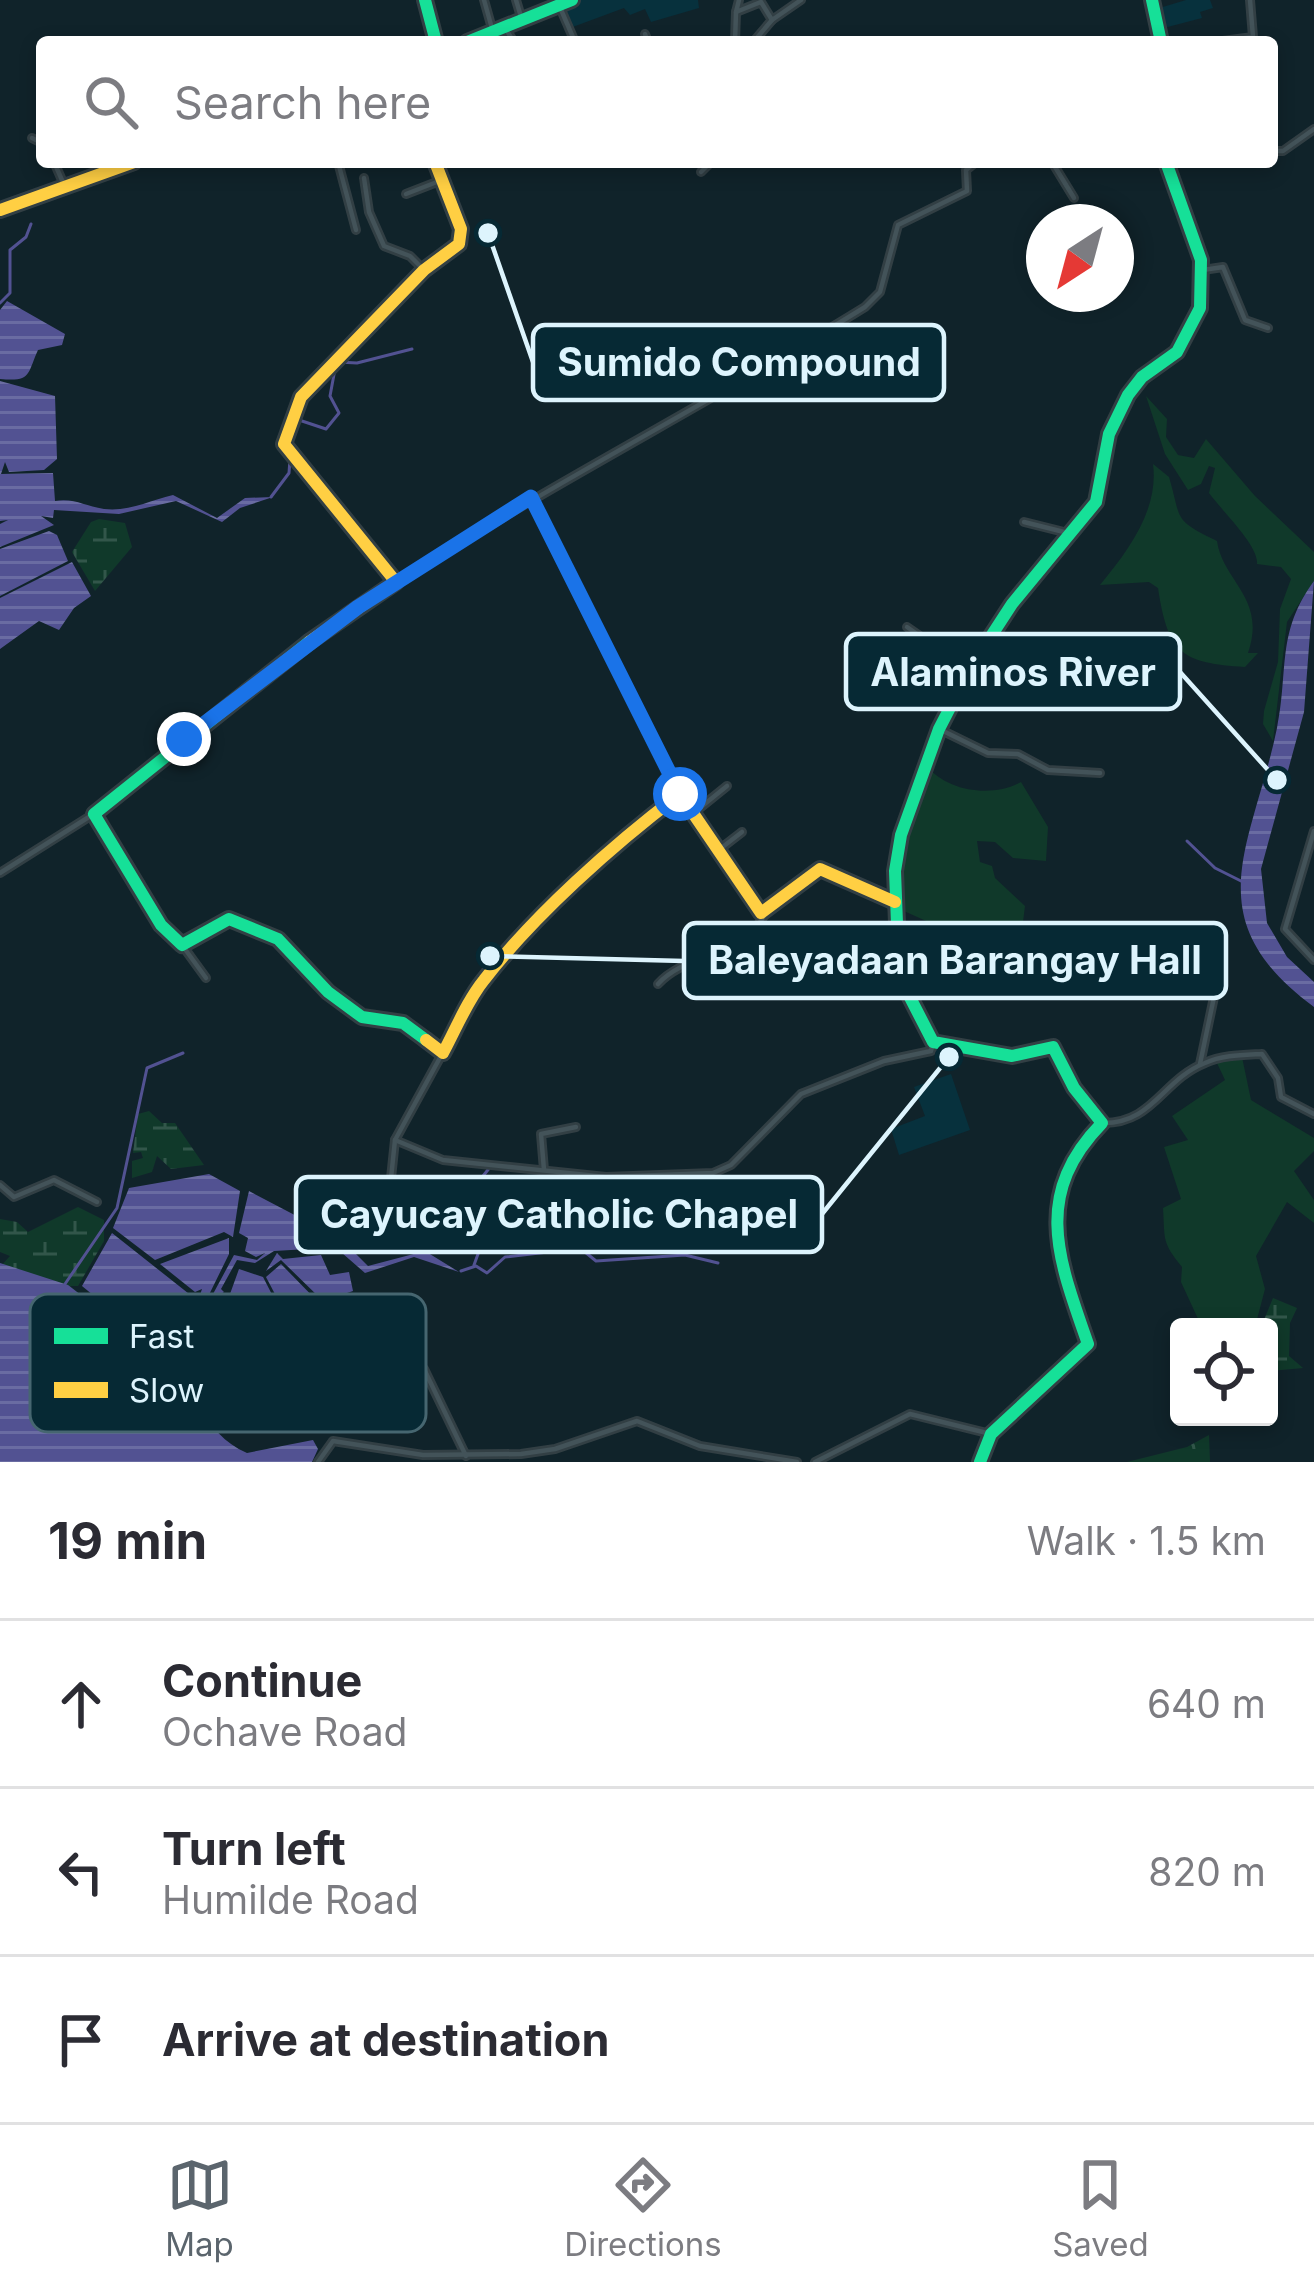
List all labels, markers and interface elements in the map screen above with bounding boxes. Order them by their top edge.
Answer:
search box [36,36,1278,168]
icon: search [78,69,144,135]
text: Search here [174,75,431,130]
north arrow [1026,204,1134,312]
callout: Sumido Compound [533,325,944,400]
text: Sumido Compound [557,338,921,385]
callout: Alaminos River [846,634,1180,709]
text: Alaminos River [870,648,1156,695]
route end [157,712,211,766]
route start [653,767,707,821]
callout: Baleyadaan Barangay Hall [684,923,1226,998]
text: Baleyadaan Barangay Hall [708,936,1202,983]
callout: Cayucay Catholic Chapel [296,1177,822,1252]
text: Cayucay Catholic Chapel [320,1190,798,1237]
legend [30,1294,426,1432]
text: Fast [129,1316,195,1356]
map controls [1170,1318,1278,1426]
button: locate [1170,1318,1278,1426]
text: Slow [129,1370,204,1410]
text: 19 min [48,1510,207,1571]
text: Walk · 1.5 km [1027,1517,1266,1564]
text: Continue [162,1653,362,1708]
icon: ahead [48,1671,114,1737]
text: 640 m [1147,1680,1266,1727]
text: Ochave Road [162,1708,407,1755]
text: Turn left [162,1821,346,1876]
icon: left [48,1839,114,1905]
text: 820 m [1148,1848,1266,1895]
text: Humilde Road [162,1876,419,1923]
icon: arrive [48,2007,114,2073]
text: Arrive at destination [162,2012,609,2067]
tab: Map [165,2152,234,2264]
tab: Directions [564,2152,722,2264]
tab: Saved [1052,2152,1149,2264]

